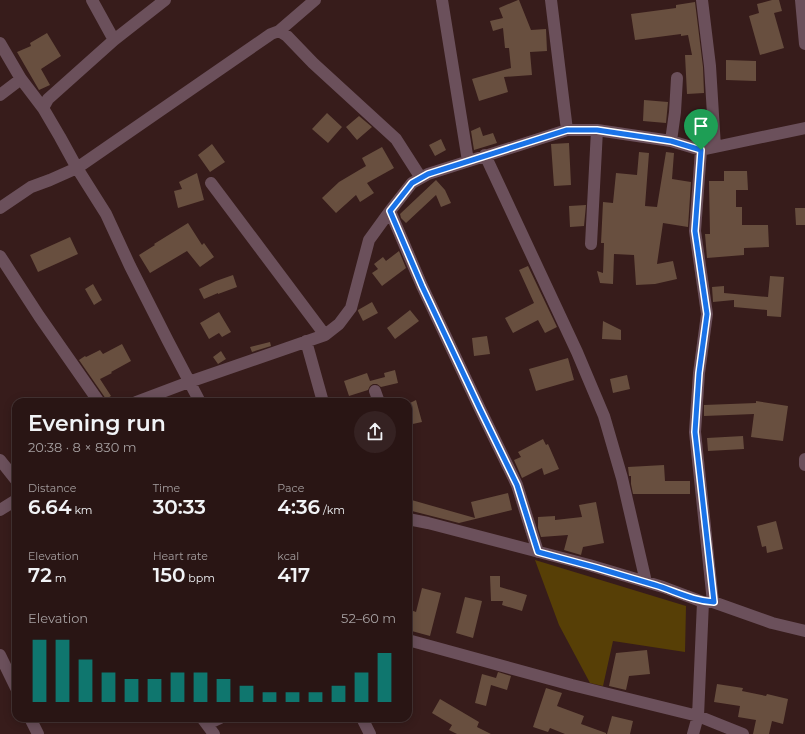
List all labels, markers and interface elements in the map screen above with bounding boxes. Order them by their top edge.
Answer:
pin [684,109,718,150]
icon: arrive [690,115,712,137]
text: Evening run [28,410,166,437]
button: share [354,411,396,453]
text: 20:38 · 8 × 830 m [28,439,136,455]
text: Distance [28,481,76,495]
text: Time [153,481,180,495]
text: Pace [277,481,304,495]
text: 6.64 [28,495,72,519]
text: 30:33 [153,495,206,519]
text: 4:36 [277,495,320,519]
text: km [72,503,93,517]
text: /km [320,503,345,517]
text: Elevation [28,549,79,563]
text: Heart rate [153,549,208,563]
text: kcal [277,549,299,563]
text: 72 [28,563,52,587]
text: 150 [153,563,185,587]
text: 417 [277,563,310,587]
text: m [52,571,66,585]
text: bpm [185,571,215,585]
text: Elevation [28,610,88,626]
text: 52–60 m [341,610,396,626]

